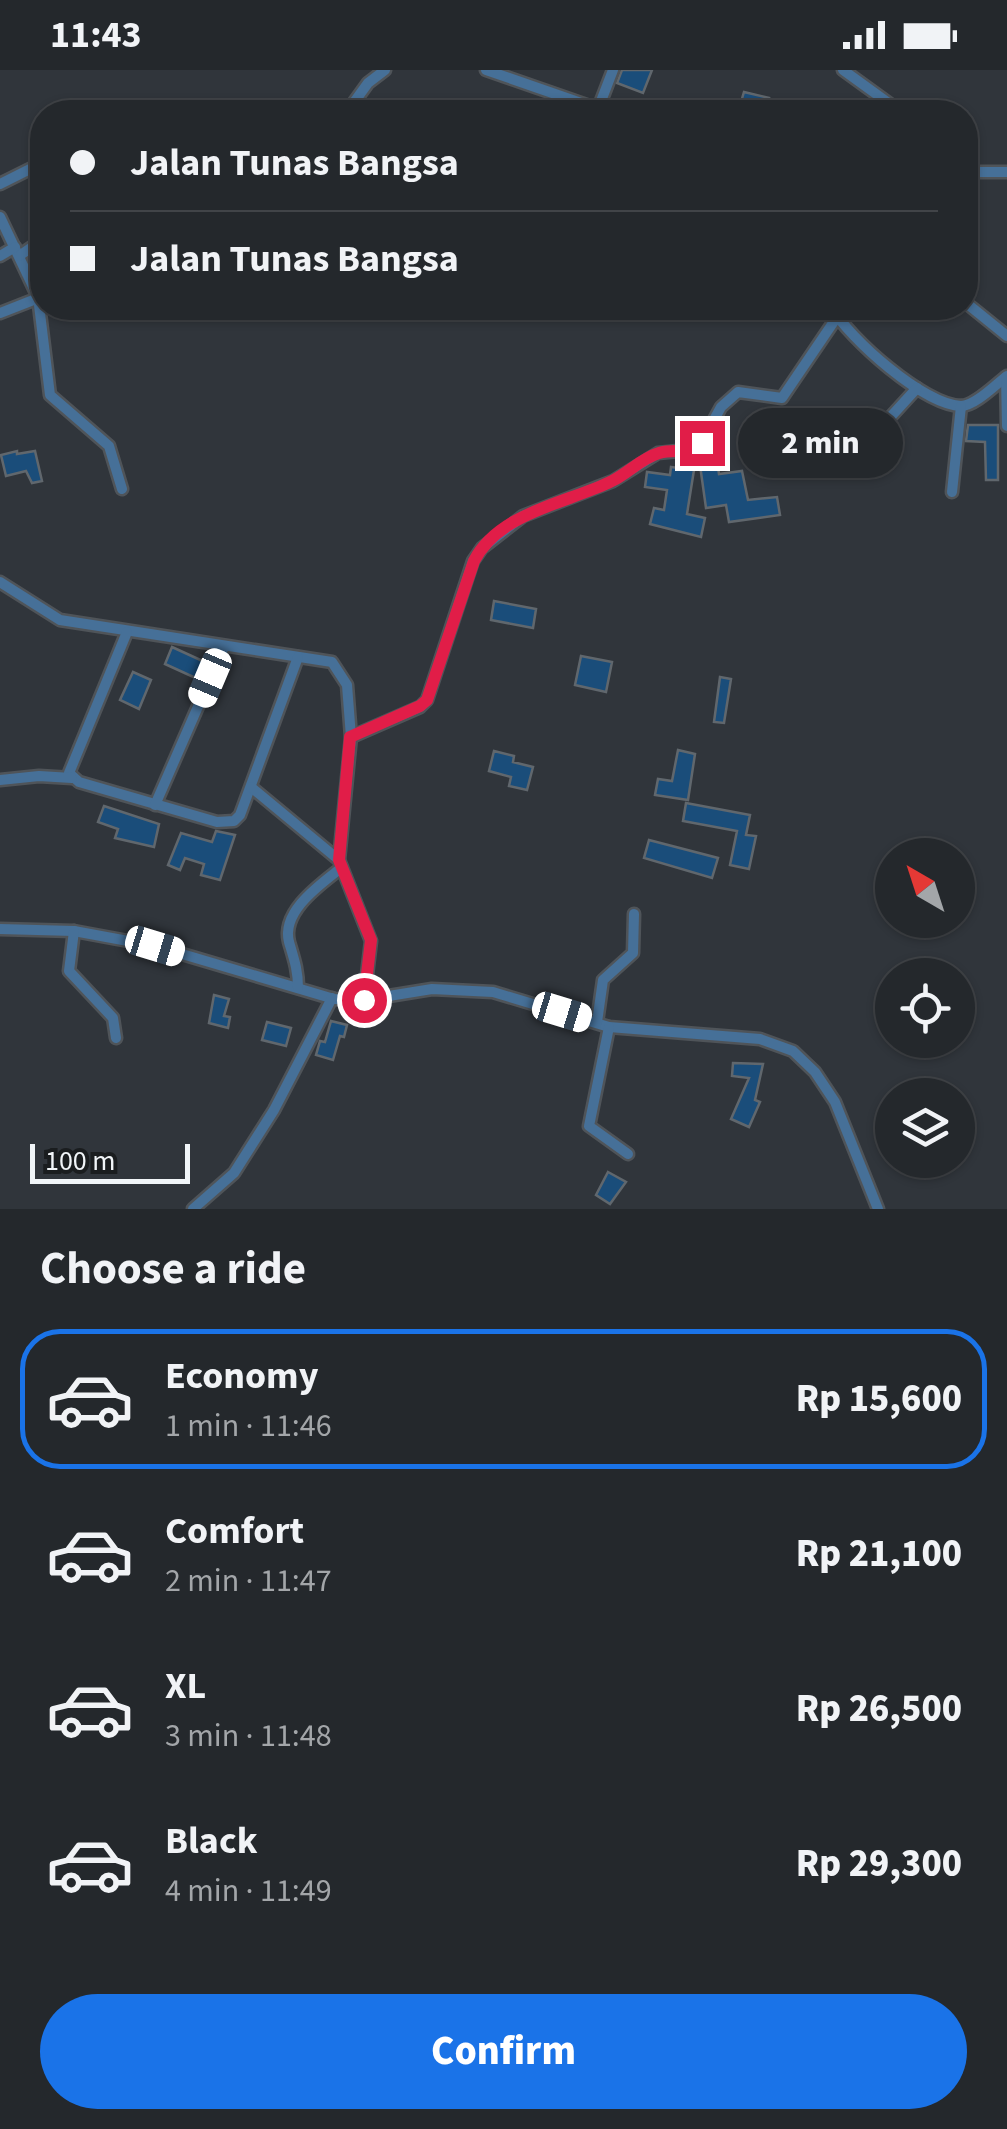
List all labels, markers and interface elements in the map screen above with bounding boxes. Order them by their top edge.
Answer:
text: 11:43 [50,8,142,62]
text: Jalan Tunas Bangsa [130,136,459,190]
text: Jalan Tunas Bangsa [130,232,459,286]
callout: 2 min [737,408,902,478]
text: 2 min [781,420,860,466]
route end [680,421,725,466]
car [184,645,236,711]
north arrow [875,838,975,938]
map controls [875,838,975,1178]
car [122,923,188,969]
button: locate [875,958,975,1058]
route start [342,978,387,1023]
car [529,989,595,1035]
button: layers [875,1078,975,1178]
scale bar [30,1139,190,1184]
text: 100 m [45,1141,116,1181]
text: Choose a ride [40,1237,306,1301]
text: Economy [165,1349,318,1403]
icon: car [45,1354,135,1444]
text: Rp 15,600 [796,1372,962,1426]
text: 1 min · 11:46 [165,1403,332,1449]
text: Comfort [165,1504,304,1558]
icon: car [45,1509,135,1599]
text: Rp 21,100 [796,1527,962,1581]
text: 2 min · 11:47 [165,1558,332,1604]
text: XL [165,1659,206,1713]
icon: car [45,1664,135,1754]
text: Rp 26,500 [796,1682,962,1736]
text: 3 min · 11:48 [165,1713,332,1759]
text: Black [165,1814,258,1868]
icon: car [45,1819,135,1909]
text: Rp 29,300 [796,1837,962,1891]
text: 4 min · 11:49 [165,1868,332,1914]
button: Confirm [40,1994,967,2109]

